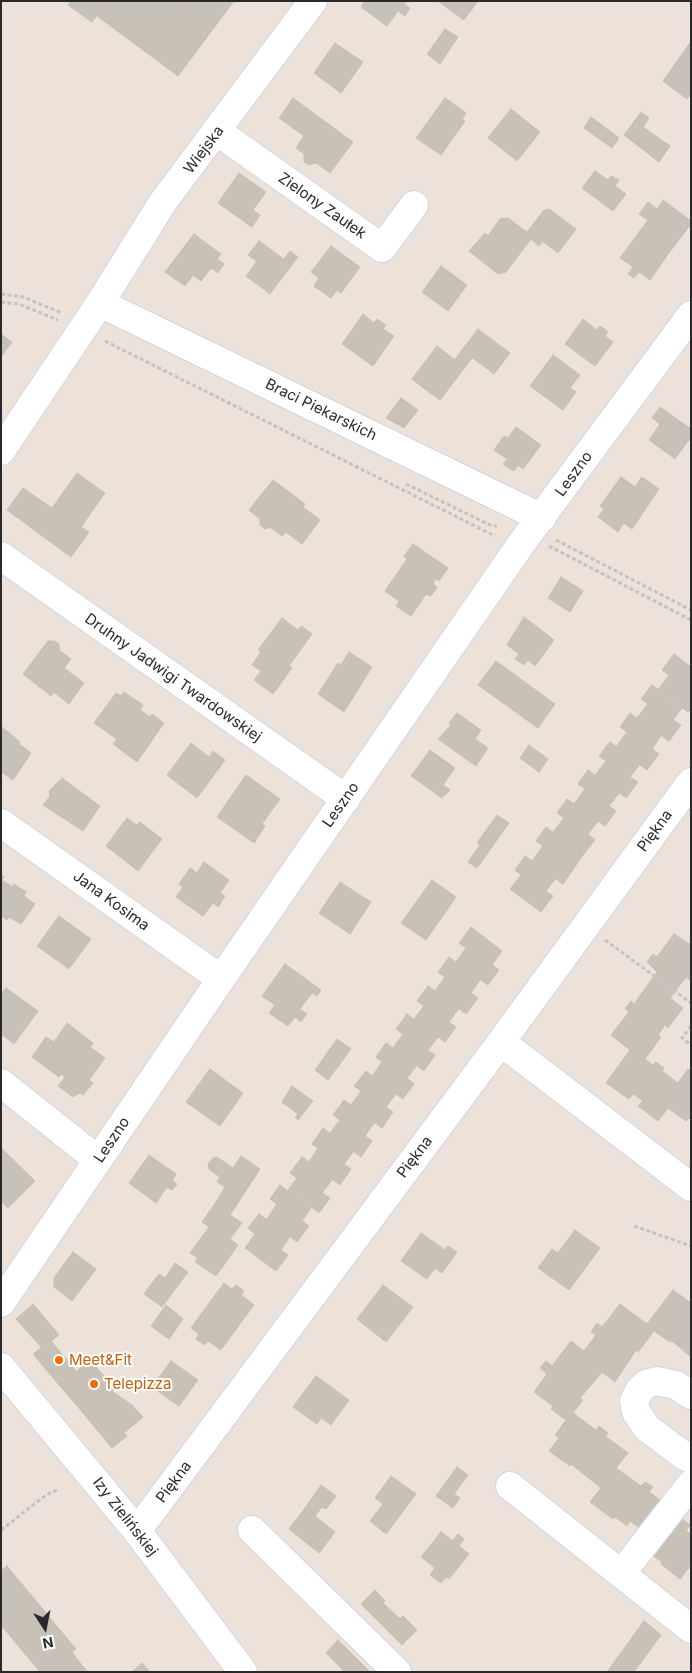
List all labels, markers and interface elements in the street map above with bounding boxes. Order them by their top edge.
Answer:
street label: Wiejska [180,122,228,178]
street label: Zielony Zaułek [275,169,369,243]
street label: Braci Piekarskich [262,375,380,445]
street label: Leszno [552,448,596,500]
street label: Druhny Jadwigi Twardowskiej [81,610,265,746]
street label: Leszno [319,779,363,831]
street label: Piękna [634,807,676,855]
street label: Jana Kosima [69,867,153,935]
street label: Leszno [90,1114,134,1166]
street label: Piękna [394,1133,436,1181]
place label: Meet&Fit [69,1351,132,1369]
marker: Meet&Fit [53,1354,65,1366]
place label: Telepizza [104,1375,171,1393]
marker: Telepizza [88,1378,100,1390]
street label: Piękna [153,1458,195,1506]
street label: Izy Zielińskiej [89,1474,161,1560]
north arrow [20,1603,70,1653]
text: N [41,1634,55,1653]

